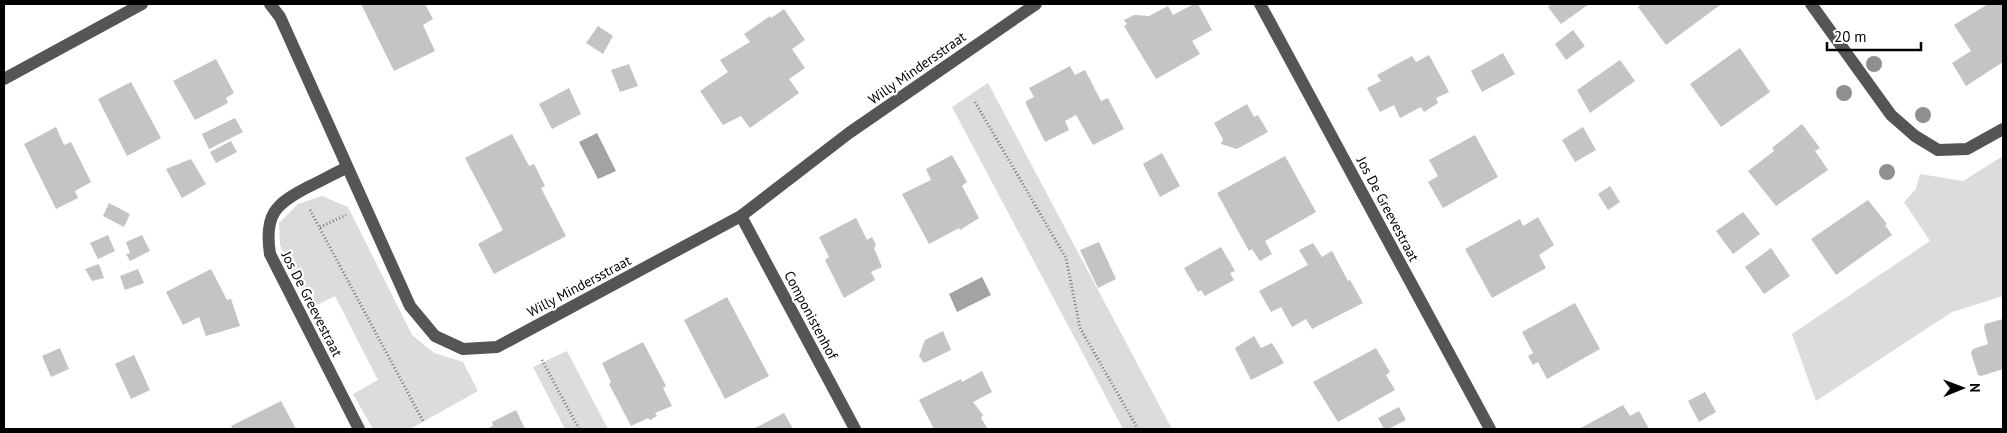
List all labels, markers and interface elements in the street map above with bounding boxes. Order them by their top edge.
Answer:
scale bar [1827,20,1921,52]
street label: Willy Mindersstraat [865,27,970,108]
text: 20 m [1834,27,1867,46]
street label: Jos De Greevestraat [1352,153,1423,265]
street label: Jos De Greevestraat [277,247,346,360]
street label: Willy Mindersstraat [524,251,634,321]
street label: Componistenhof [780,268,842,363]
north arrow [1937,363,1987,413]
text: N [1966,383,1984,393]

